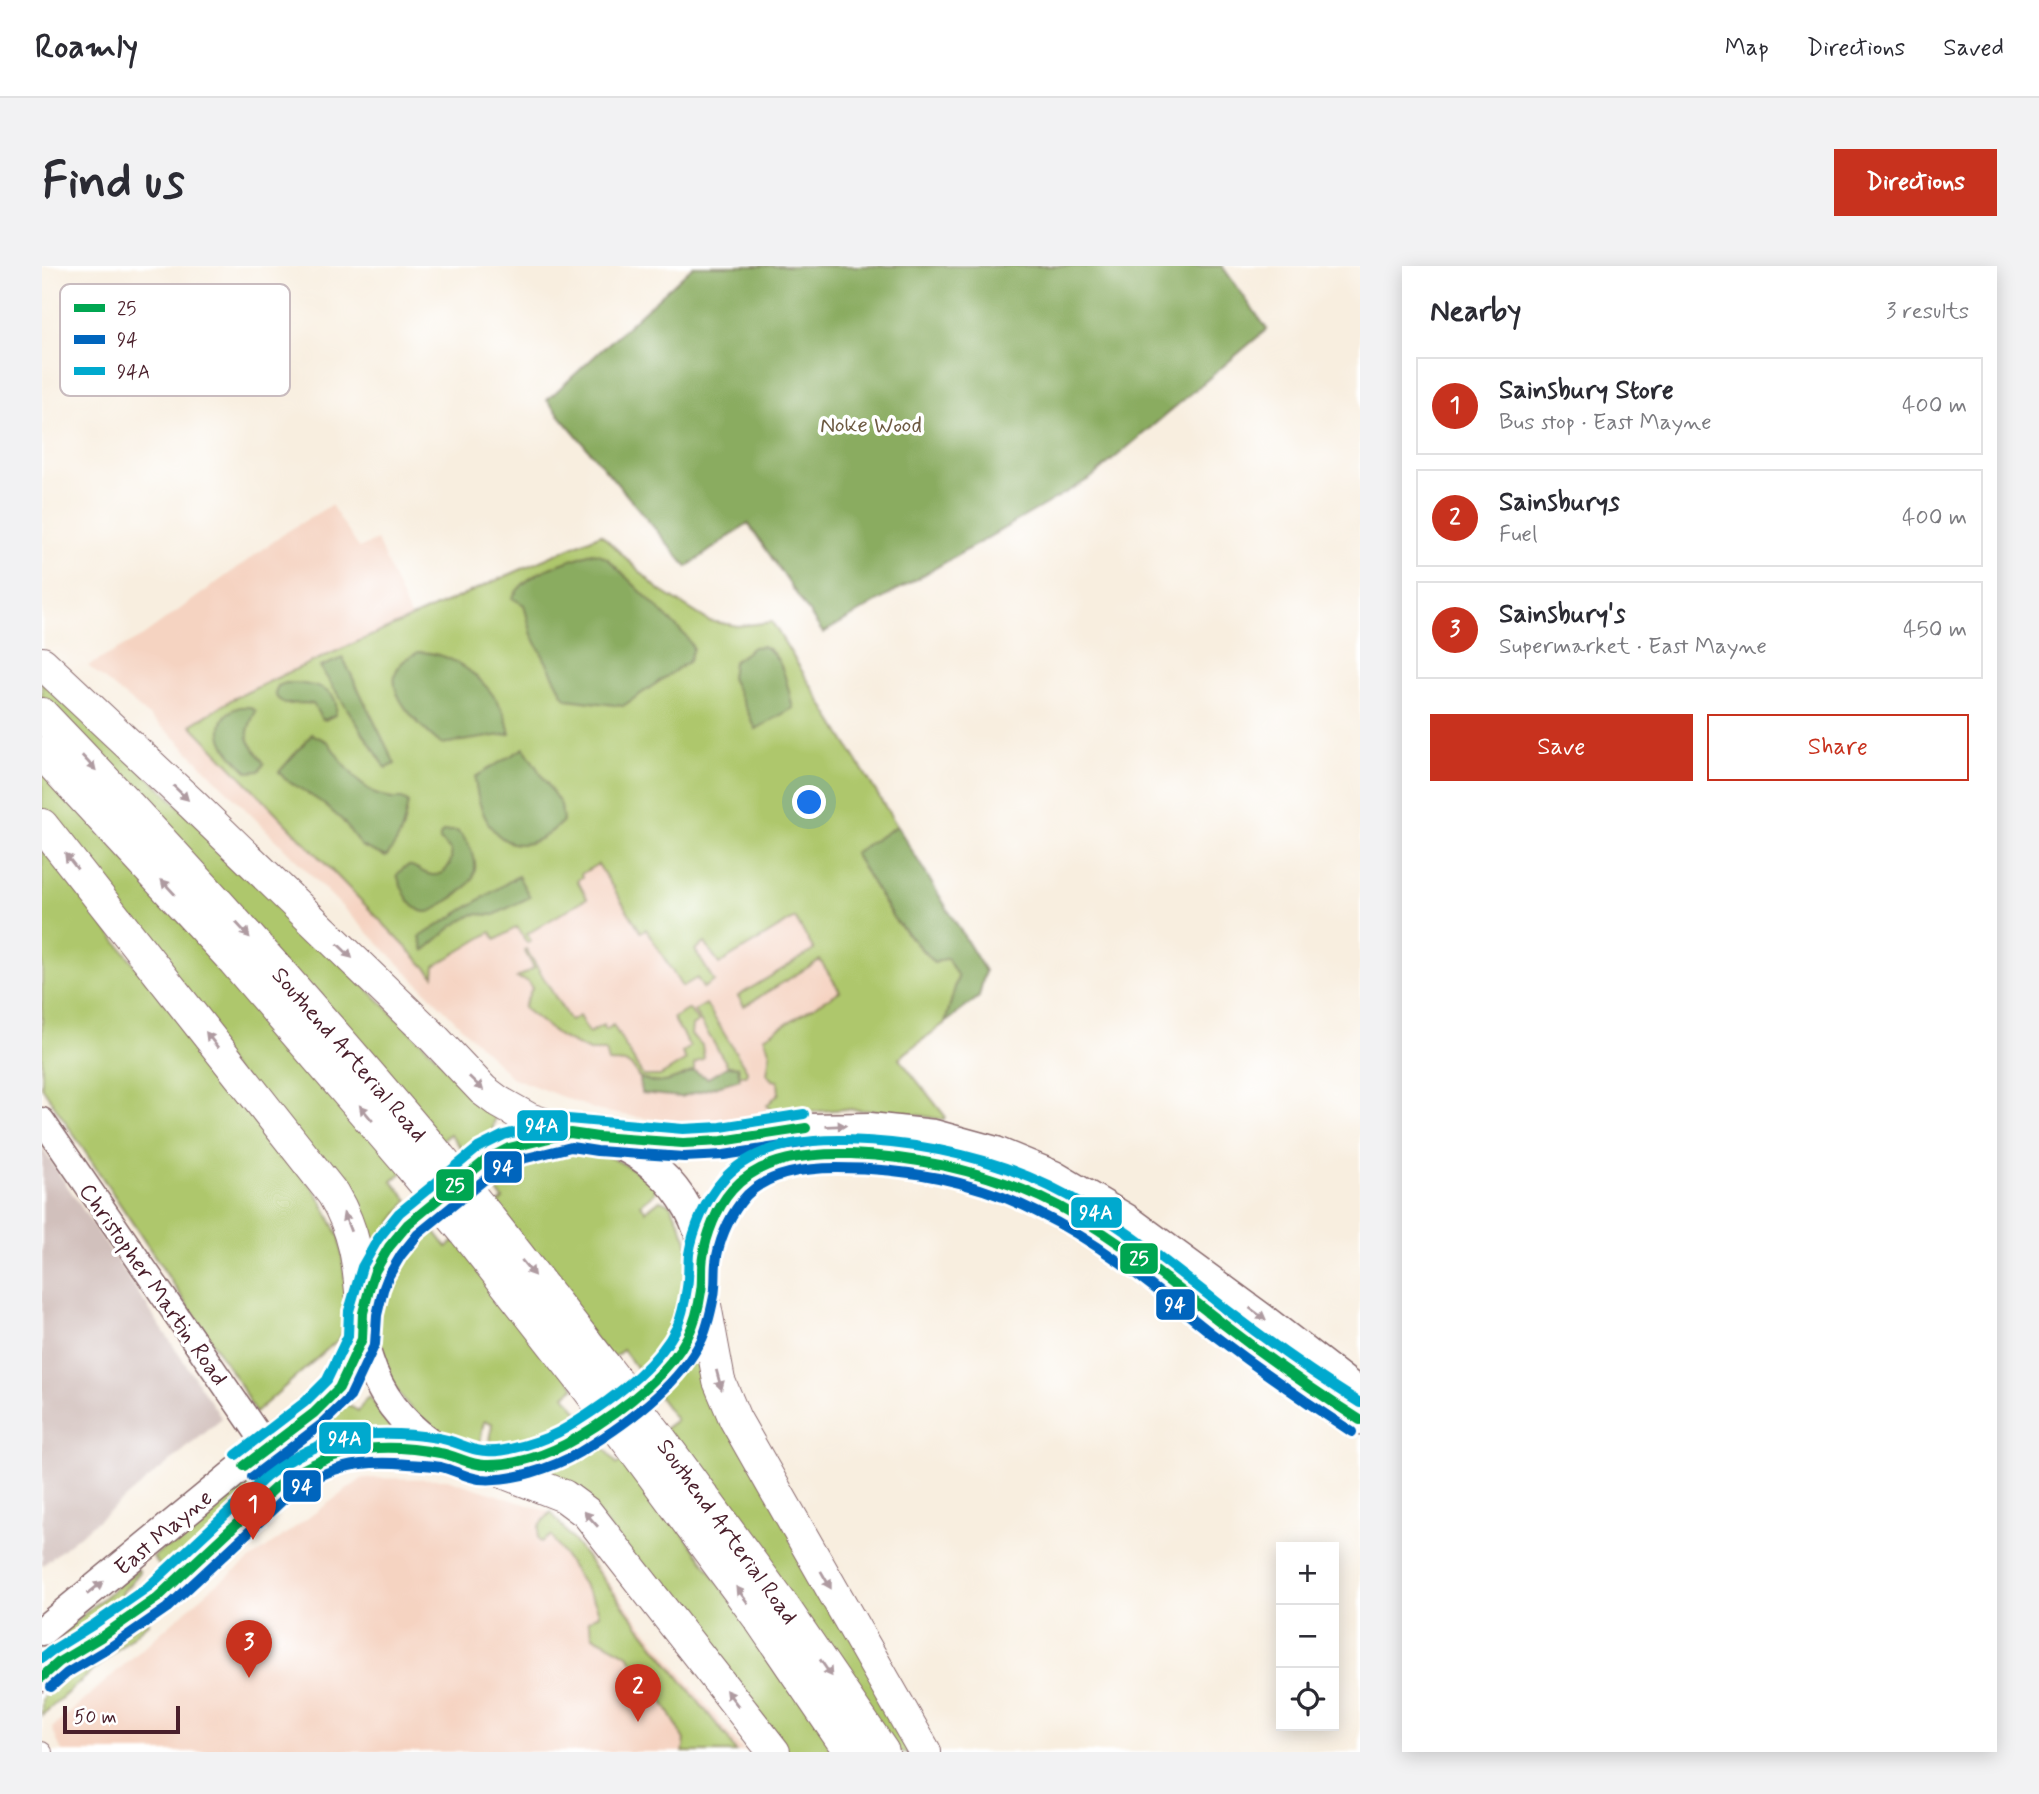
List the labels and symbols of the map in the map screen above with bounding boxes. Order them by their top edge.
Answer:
legend [60,284,290,396]
text: 25 [117,297,136,322]
text: 94 [117,328,138,353]
text: 94A [117,360,150,385]
park label: Noke Wood [820,411,922,441]
one-way arrow [81,754,97,771]
one-way arrow [172,785,189,801]
your location [792,785,826,819]
one-way arrow [64,853,79,870]
one-way arrow [160,879,176,896]
one-way arrow [235,921,251,938]
one-way arrow [336,943,353,960]
street label: Southend Arterial Road [264,962,433,1149]
one-way arrow [205,1031,220,1049]
one-way arrow [467,1074,484,1090]
one-way arrow [359,1105,374,1122]
line badge: 94A [516,1109,569,1142]
text: 94A [525,1114,559,1139]
one-way arrow [826,1121,848,1132]
line badge: 94 [483,1150,523,1184]
text: 94 [493,1156,514,1181]
line badge: 25 [435,1168,475,1202]
text: 25 [445,1174,465,1199]
street label: Christopher Martin Road [71,1178,234,1392]
line badge: 94A [1070,1196,1123,1229]
text: 94A [1079,1201,1113,1226]
one-way arrow [342,1211,353,1232]
line badge: 25 [1119,1242,1159,1275]
text: 25 [1129,1247,1149,1272]
one-way arrow [521,1258,536,1276]
line badge: 94 [1155,1288,1196,1321]
text: 94 [1165,1293,1186,1318]
one-way arrow [1249,1307,1267,1321]
one-way arrow [714,1369,725,1391]
line badge: 94A [318,1421,372,1455]
text: 94A [328,1427,362,1452]
street label: Southend Arterial Road [649,1433,804,1631]
line badge: 94 [282,1469,322,1503]
text: 94 [292,1475,313,1500]
pin: 1 [230,1482,276,1540]
street label: East Mayne [109,1484,219,1583]
one-way arrow [584,1511,600,1528]
one-way arrow [820,1570,832,1590]
one-way arrow [87,1581,104,1596]
one-way arrow [735,1586,749,1604]
pin: 3 [226,1620,272,1678]
one-way arrow [819,1659,833,1677]
pin: 2 [615,1664,661,1722]
one-way arrow [725,1690,740,1707]
scale bar [63,1703,180,1735]

